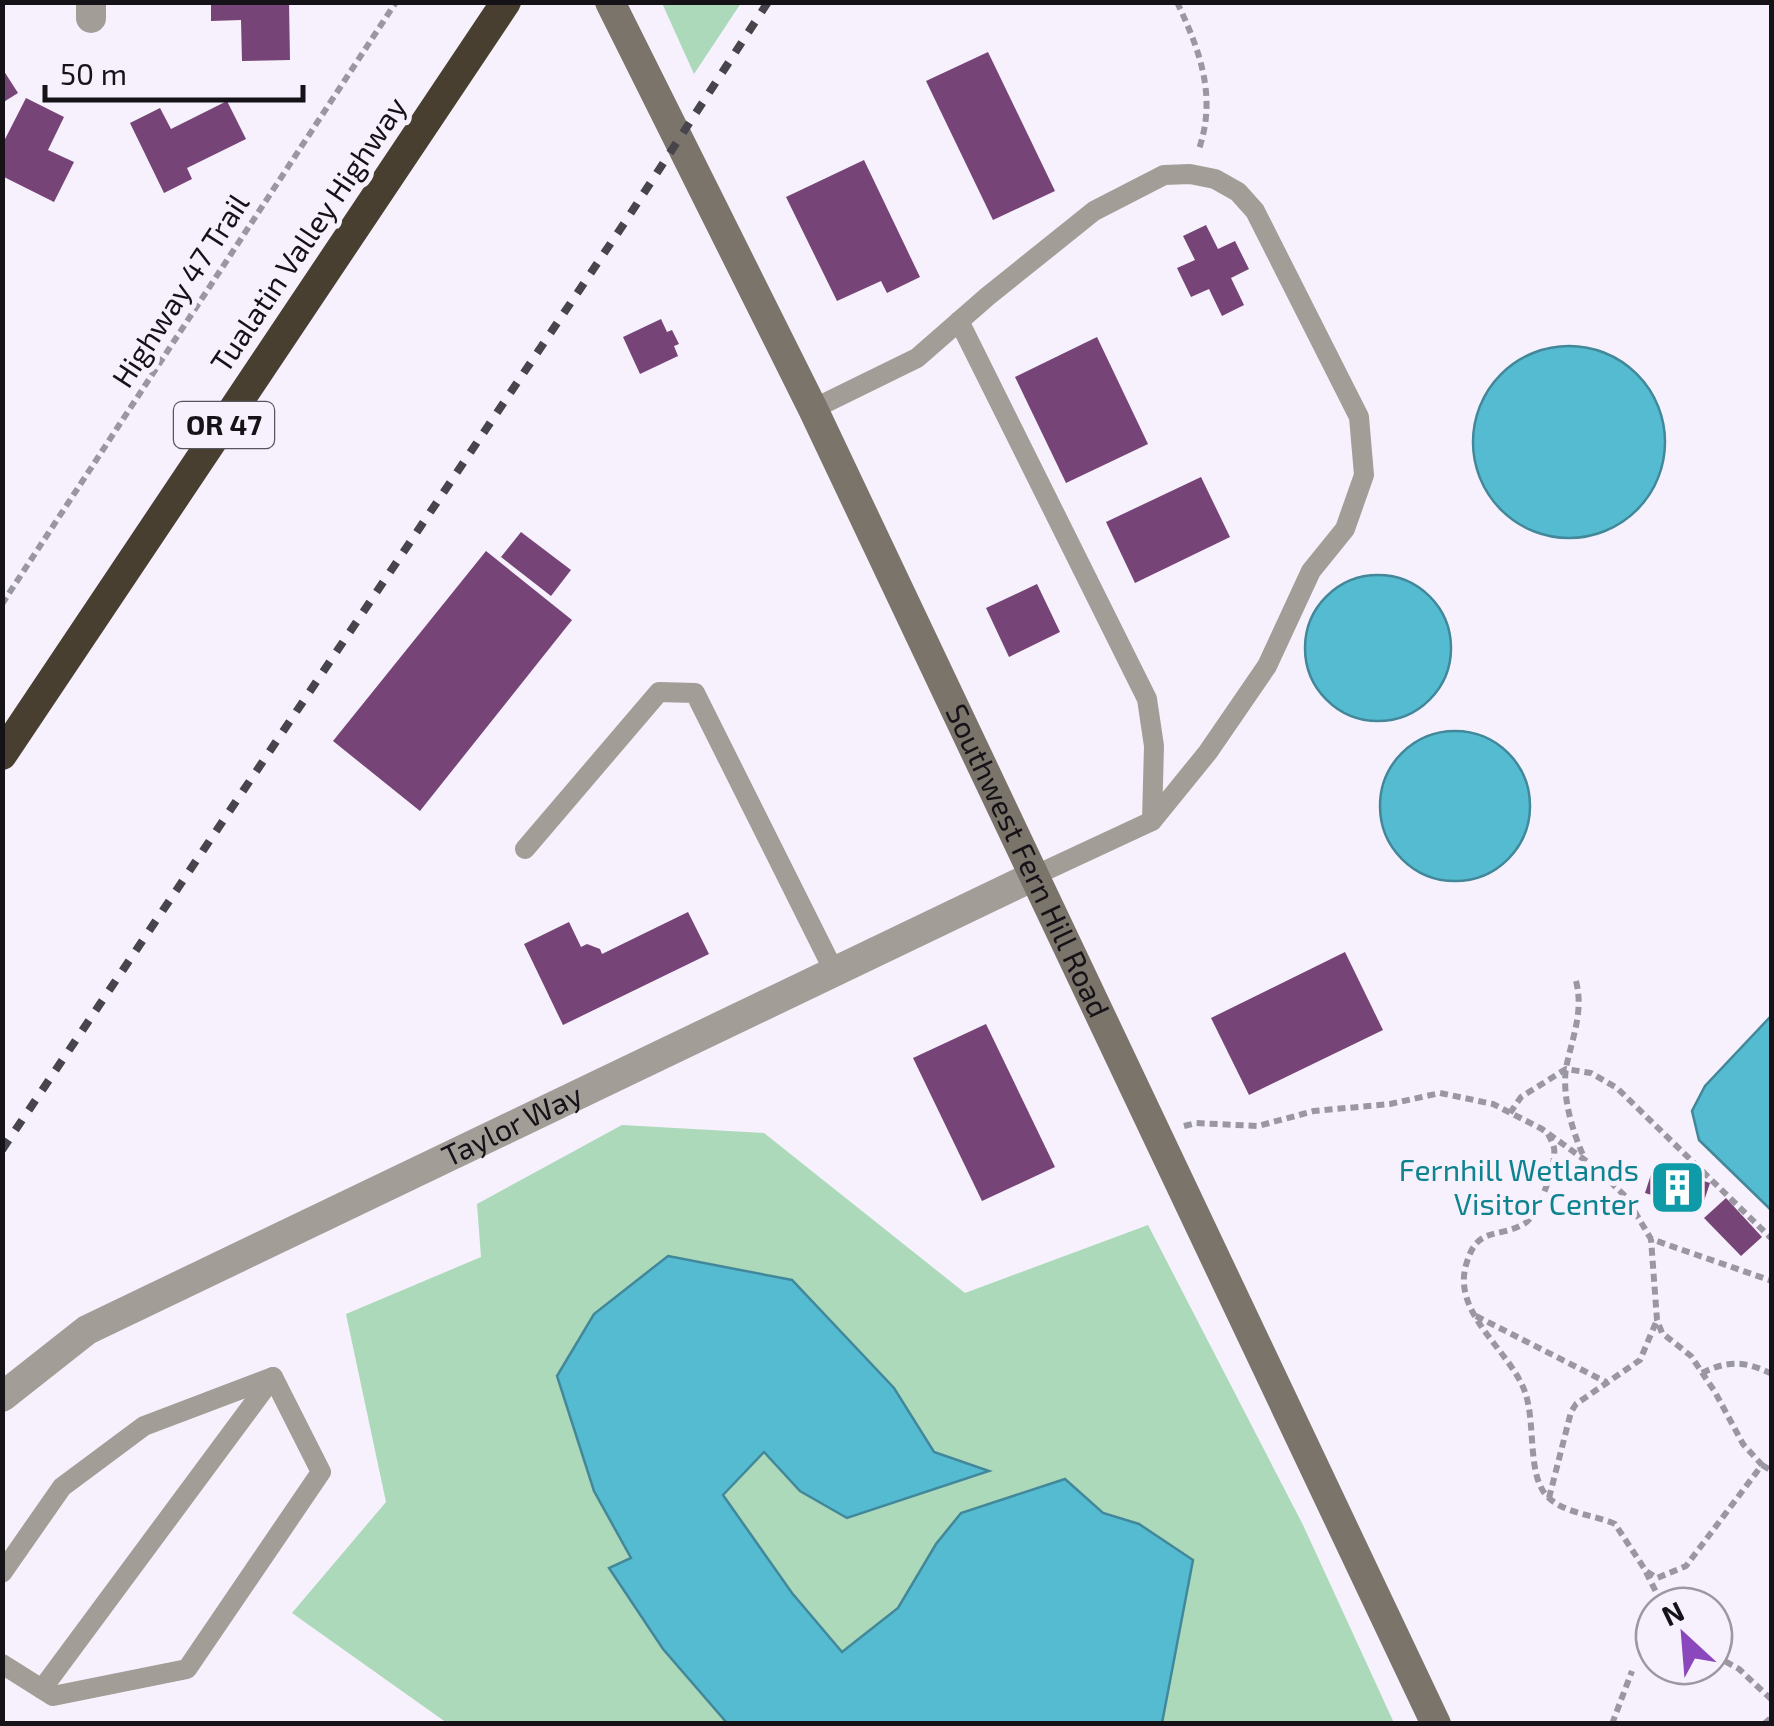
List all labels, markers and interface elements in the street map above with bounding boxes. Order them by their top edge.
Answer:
scale bar [45,40,302,102]
text: 50 m [60,55,127,91]
street label: Tualatin Valley Highway [202,89,413,378]
street label: Highway 47 Trail [103,186,255,394]
road number: OR 47 [174,402,274,448]
street label: Southwest Fern Hill Road [939,698,1119,1023]
street label: Taylor Way [436,1075,588,1173]
place label: Fernhill Wetlands Visitor Center [1399,1151,1639,1221]
building icon: Fernhill Wetlands Visitor Center [1648,1158,1708,1218]
north arrow [1634,1586,1734,1686]
text: N [1656,1593,1689,1632]

